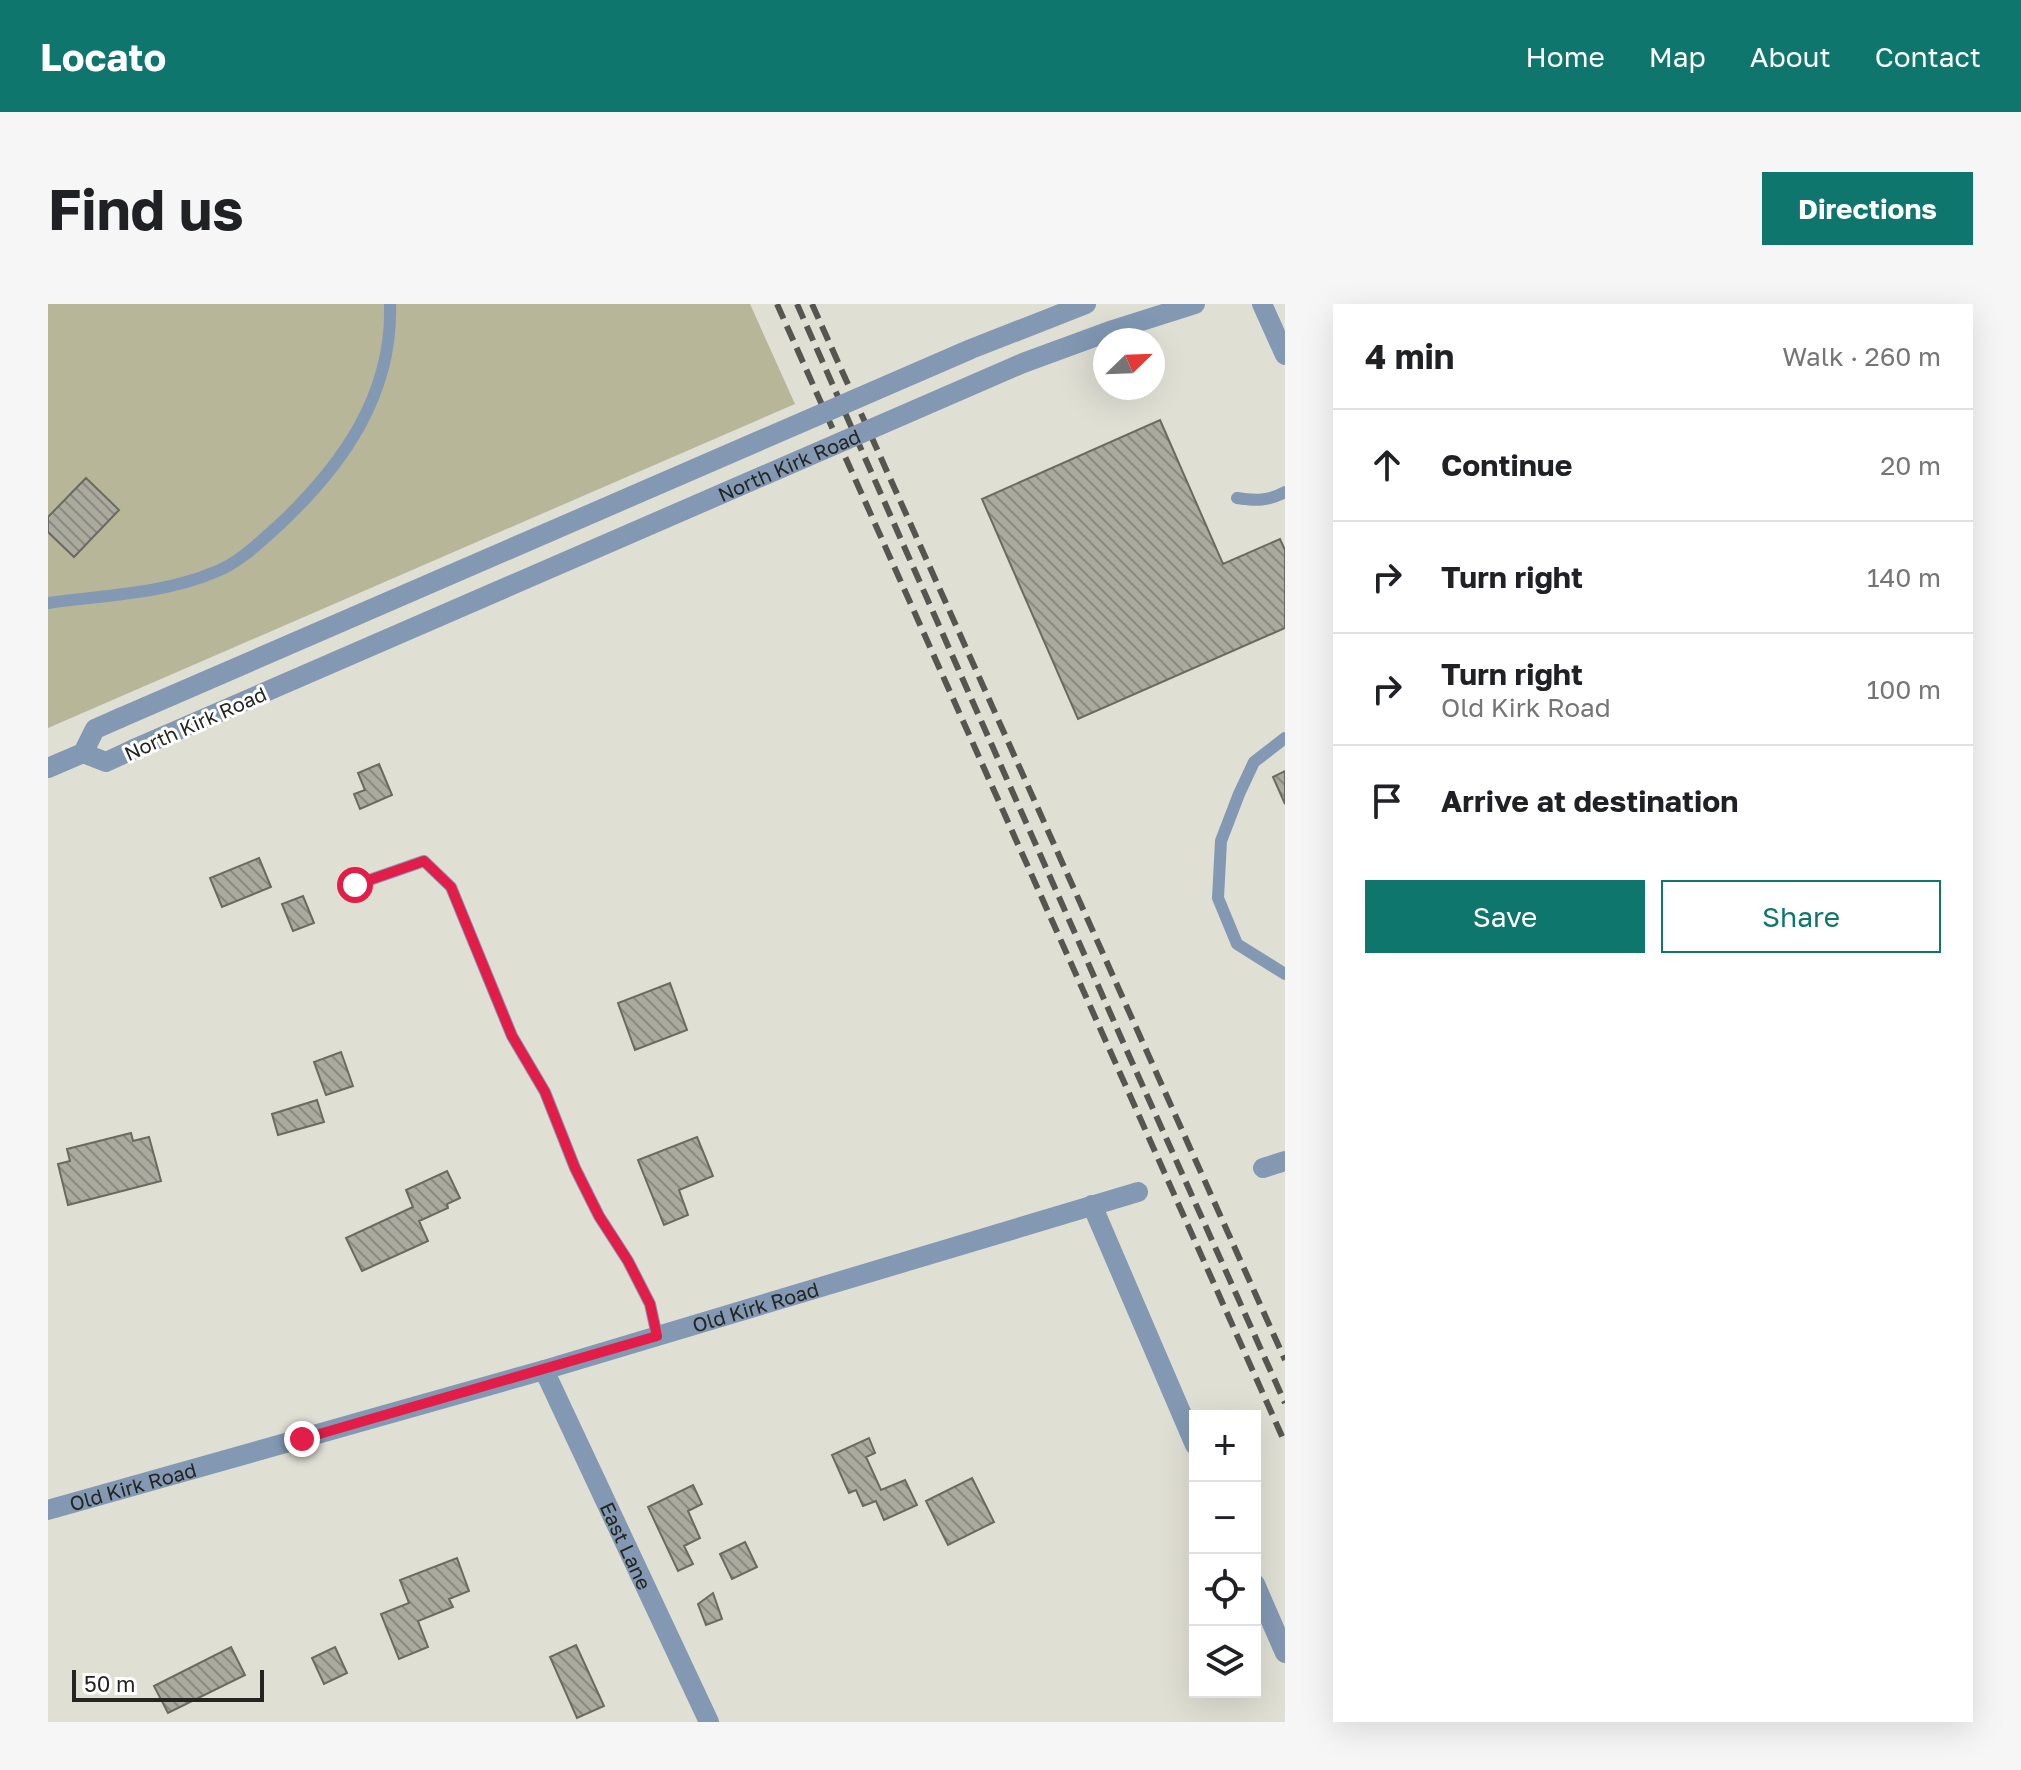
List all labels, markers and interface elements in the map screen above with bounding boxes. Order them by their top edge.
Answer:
text: Locato [40,34,166,79]
text: Home [1526,40,1605,73]
text: Map [1649,40,1706,73]
text: About [1750,40,1831,73]
text: Contact [1875,40,1981,73]
button: Directions [1762,172,1973,245]
text: Find us [48,175,244,242]
north arrow [1093,328,1165,400]
text: 4 min [1365,336,1454,376]
text: Walk · 260 m [1782,341,1941,372]
street label: North Kirk Road [714,423,864,506]
icon: ahead [1365,443,1409,487]
text: Continue [1441,447,1572,483]
text: 20 m [1880,450,1941,481]
icon: right [1365,555,1409,599]
text: Turn right [1441,559,1583,595]
text: 140 m [1867,562,1941,593]
text: Turn right [1441,656,1583,692]
icon: right [1365,667,1409,711]
text: 100 m [1867,674,1941,705]
street label: North Kirk Road [120,681,270,765]
text: Old Kirk Road [1441,692,1611,723]
icon: arrive [1365,779,1409,823]
text: Arrive at destination [1441,783,1738,819]
route start [337,867,373,903]
button: Save [1365,880,1645,953]
button: Share [1661,880,1941,953]
street label: Old Kirk Road [689,1276,821,1337]
map controls [1189,1410,1261,1698]
button: + [1189,1410,1261,1482]
route end [284,1421,320,1457]
street label: Old Kirk Road [67,1457,199,1515]
button: − [1189,1482,1261,1554]
street label: East Lane [596,1498,657,1593]
button: locate [1189,1554,1261,1626]
button: layers [1189,1626,1261,1698]
scale bar [72,1666,264,1702]
text: 50 m [84,1670,135,1697]

